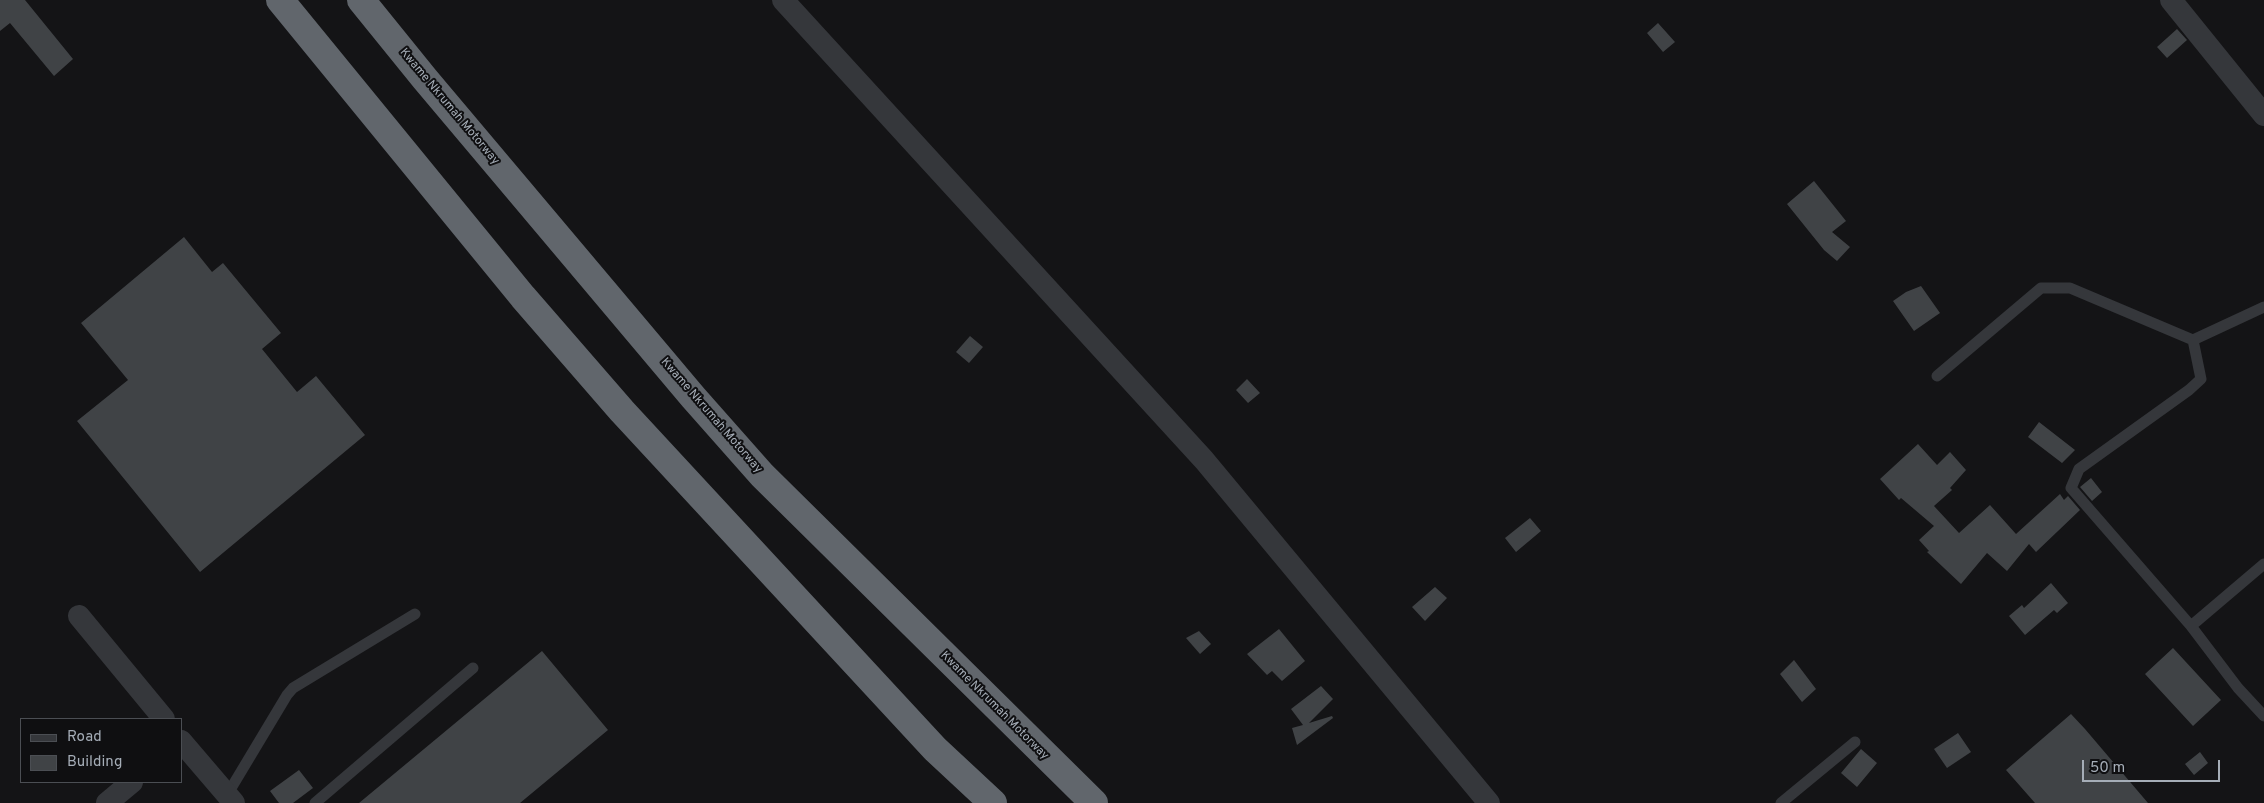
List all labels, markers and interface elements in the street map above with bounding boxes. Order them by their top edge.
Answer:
street label: Kwame Nkrumah Motorway [396,46,502,168]
street label: Kwame Nkrumah Motorway [657,356,765,476]
street label: Kwame Nkrumah Motorway [937,649,1051,763]
legend [20,718,182,783]
text: Road [67,728,102,747]
scale bar [2084,750,2222,782]
text: Building [67,753,122,772]
text: 50 m [2090,759,2125,778]

